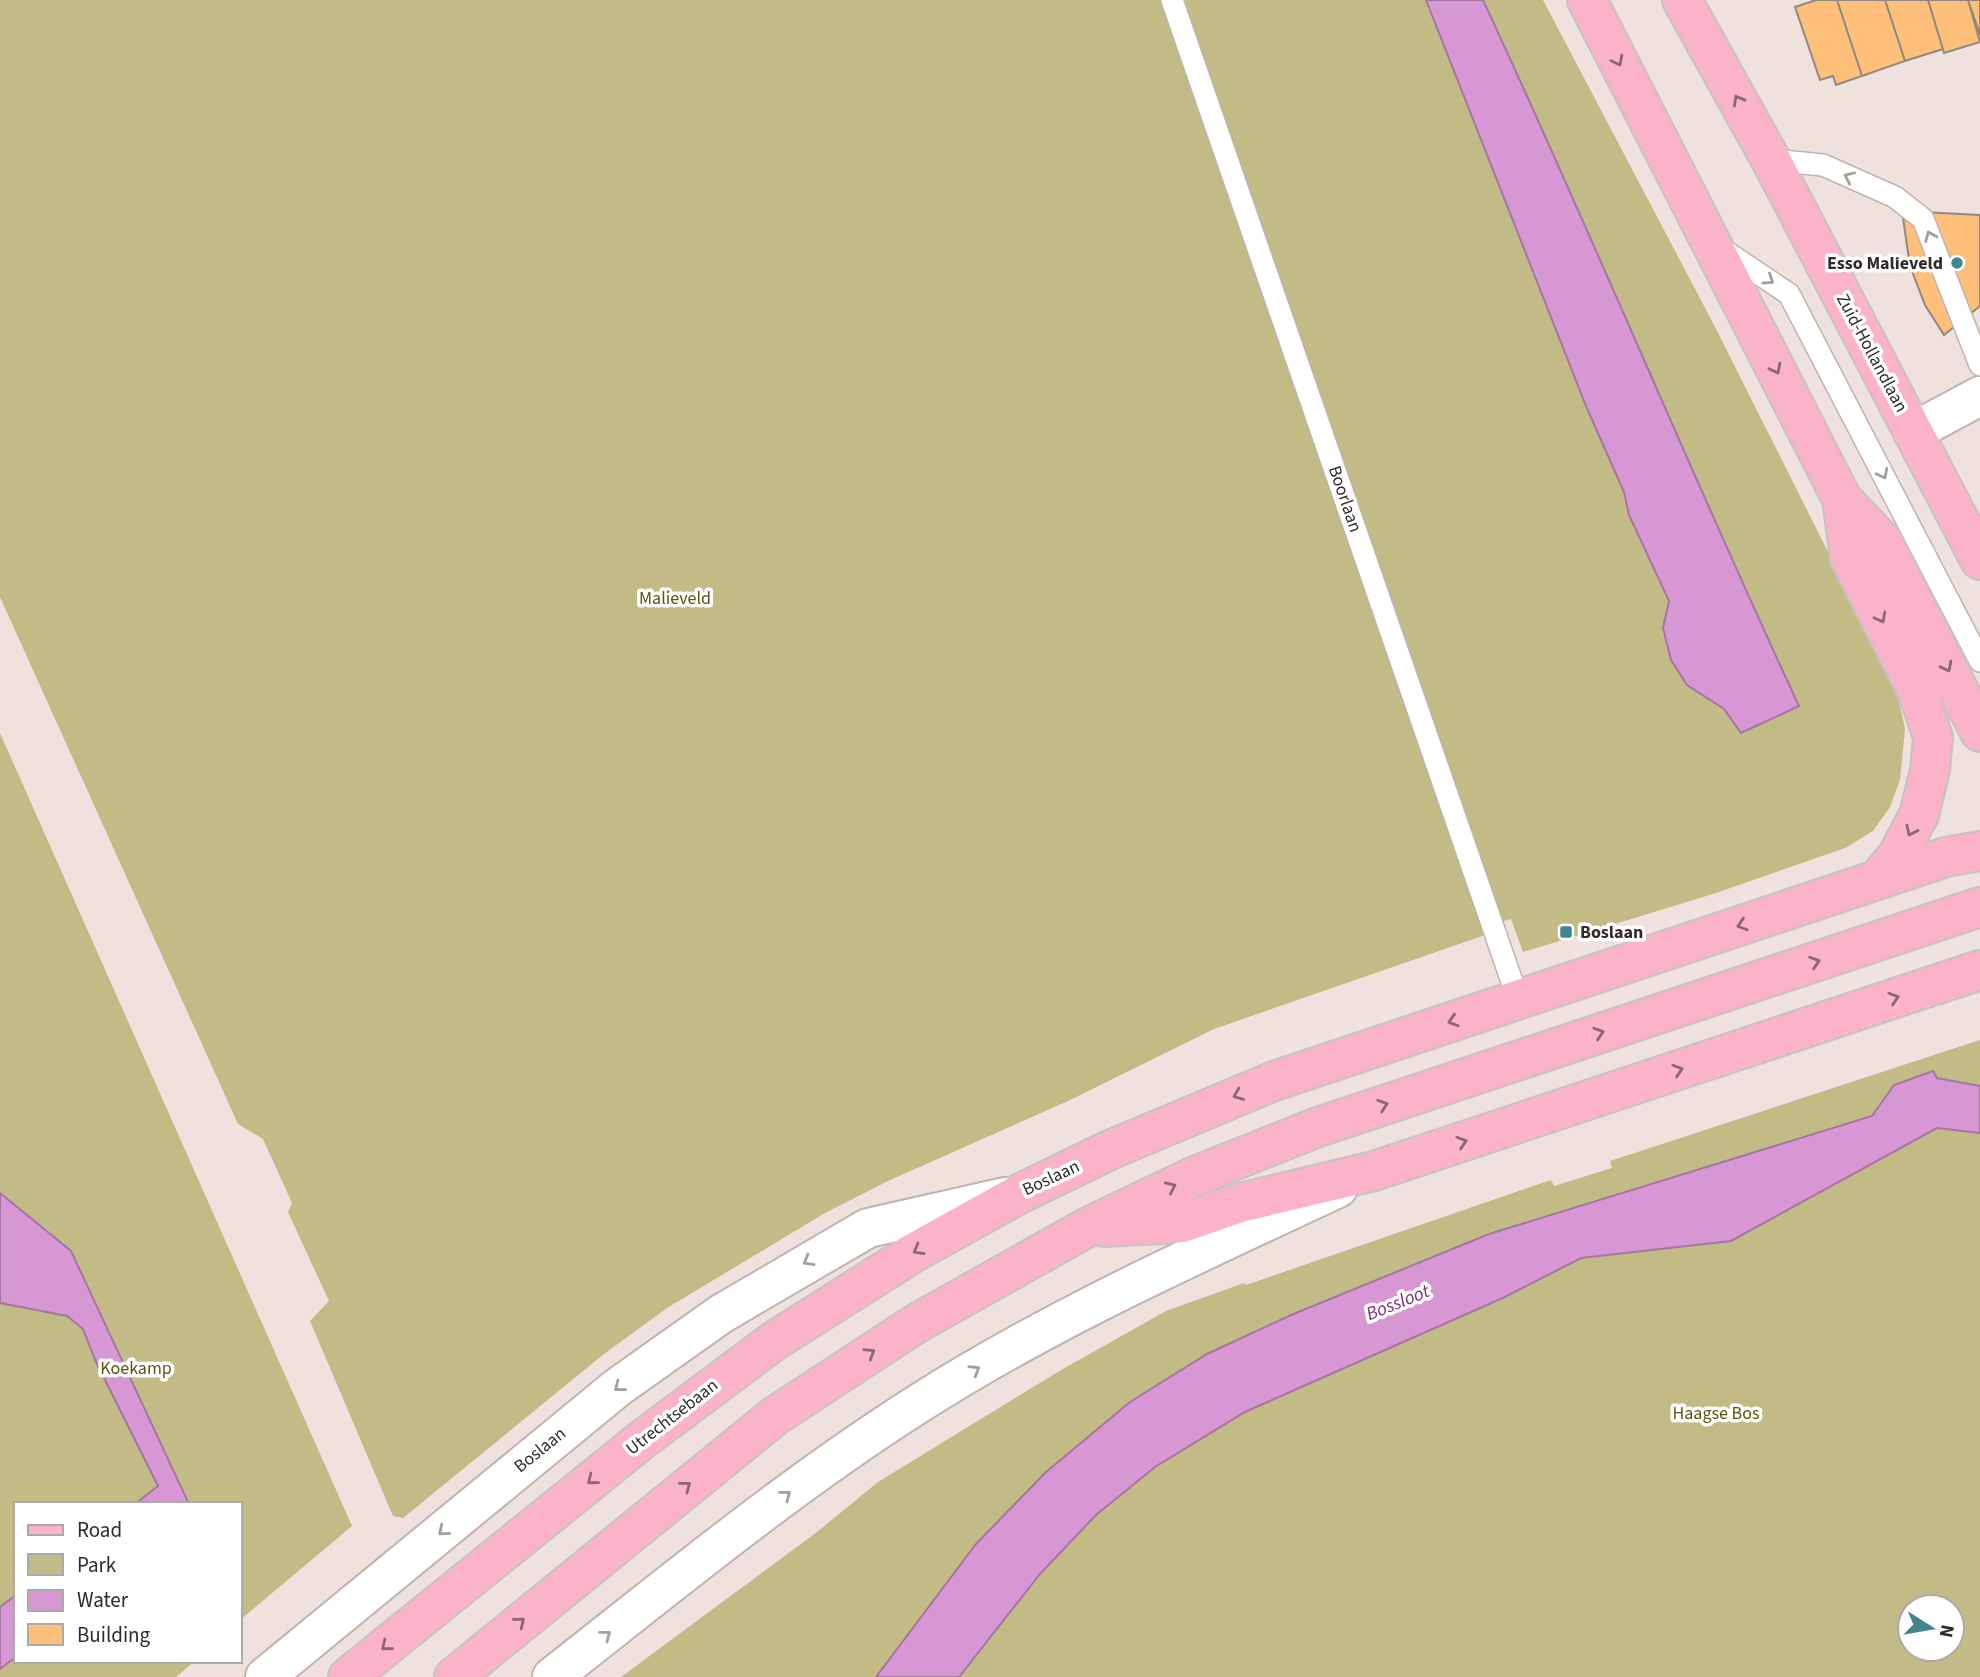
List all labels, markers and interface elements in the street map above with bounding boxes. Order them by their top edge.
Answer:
one-way arrow [1610,54,1623,66]
one-way arrow [1733,95,1746,107]
one-way arrow [1844,171,1856,185]
one-way arrow [1924,231,1938,244]
place label: Esso Malieveld [1827,251,1943,276]
marker: Esso Malieveld [1949,255,1965,271]
one-way arrow [1761,272,1774,285]
street label: Zuid-Hollandlaan [1830,289,1914,417]
one-way arrow [1767,362,1781,374]
street label: Boorlaan [1322,462,1368,536]
one-way arrow [1874,467,1888,479]
park label: Malieveld [639,586,711,611]
one-way arrow [1873,611,1887,623]
one-way arrow [1939,660,1952,672]
one-way arrow [1905,824,1919,836]
one-way arrow [1737,917,1749,931]
place label: Boslaan [1580,920,1643,945]
marker: Boslaan [1558,924,1574,940]
one-way arrow [1809,956,1821,970]
one-way arrow [1888,992,1900,1007]
one-way arrow [1448,1013,1460,1027]
one-way arrow [1593,1027,1605,1041]
one-way arrow [1672,1064,1684,1078]
one-way arrow [1233,1087,1246,1101]
one-way arrow [1377,1099,1389,1113]
one-way arrow [1456,1136,1468,1150]
street label: Boslaan [1018,1154,1084,1202]
one-way arrow [1164,1181,1177,1195]
one-way arrow [913,1242,925,1255]
one-way arrow [803,1253,816,1266]
water label: Bossloot [1362,1278,1435,1328]
one-way arrow [862,1348,875,1361]
park label: Koekamp [100,1356,172,1381]
one-way arrow [968,1365,981,1378]
street label: Utrechtsebaan [621,1373,723,1461]
one-way arrow [614,1378,626,1391]
park label: Haagse Bos [1673,1401,1759,1426]
street label: Boslaan [509,1421,571,1479]
one-way arrow [588,1471,600,1484]
one-way arrow [678,1482,690,1495]
one-way arrow [778,1491,790,1504]
legend [14,1502,242,1663]
text: Road [77,1515,122,1545]
one-way arrow [438,1523,451,1535]
text: Park [77,1550,117,1580]
text: Water [77,1585,129,1615]
north arrow [1896,1593,1966,1663]
one-way arrow [513,1618,525,1631]
text: Building [77,1620,151,1650]
text: N [1932,1622,1961,1640]
one-way arrow [598,1630,611,1643]
one-way arrow [382,1638,395,1650]

